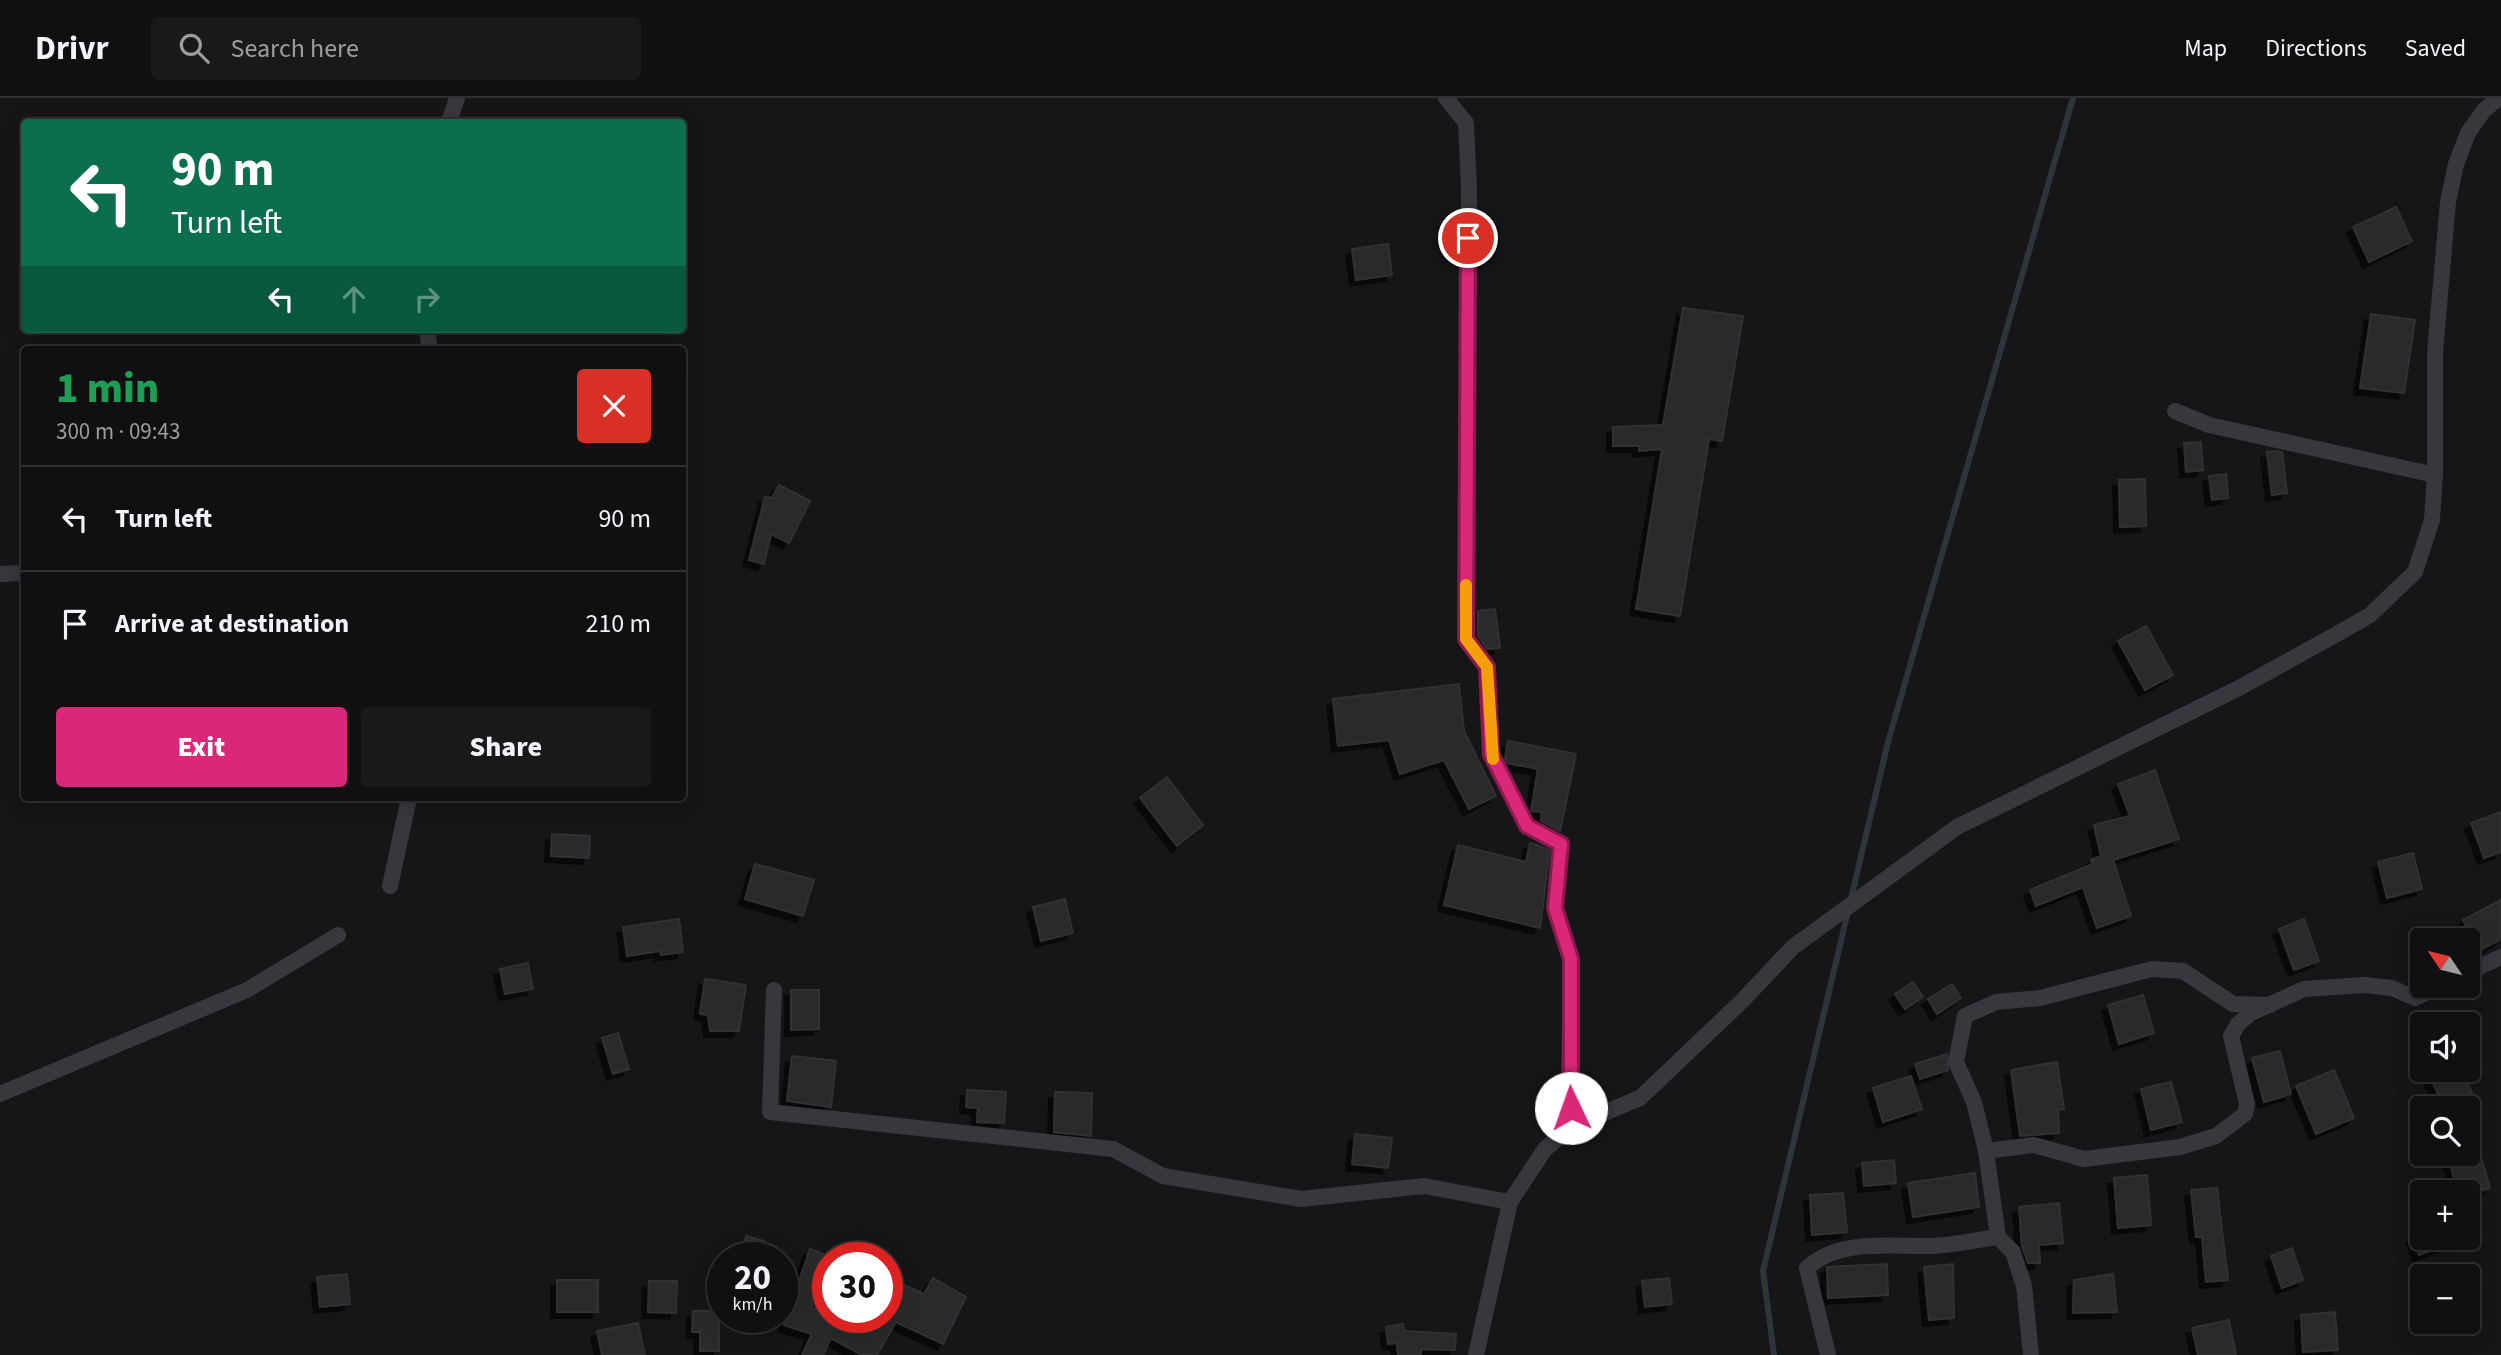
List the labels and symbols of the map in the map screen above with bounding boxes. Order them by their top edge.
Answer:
pin [1438,208,1498,268]
north arrow [2410,928,2480,998]
position arrow [1534,1071,1608,1145]
speed limit sign: 30 [812,1242,903,1333]

